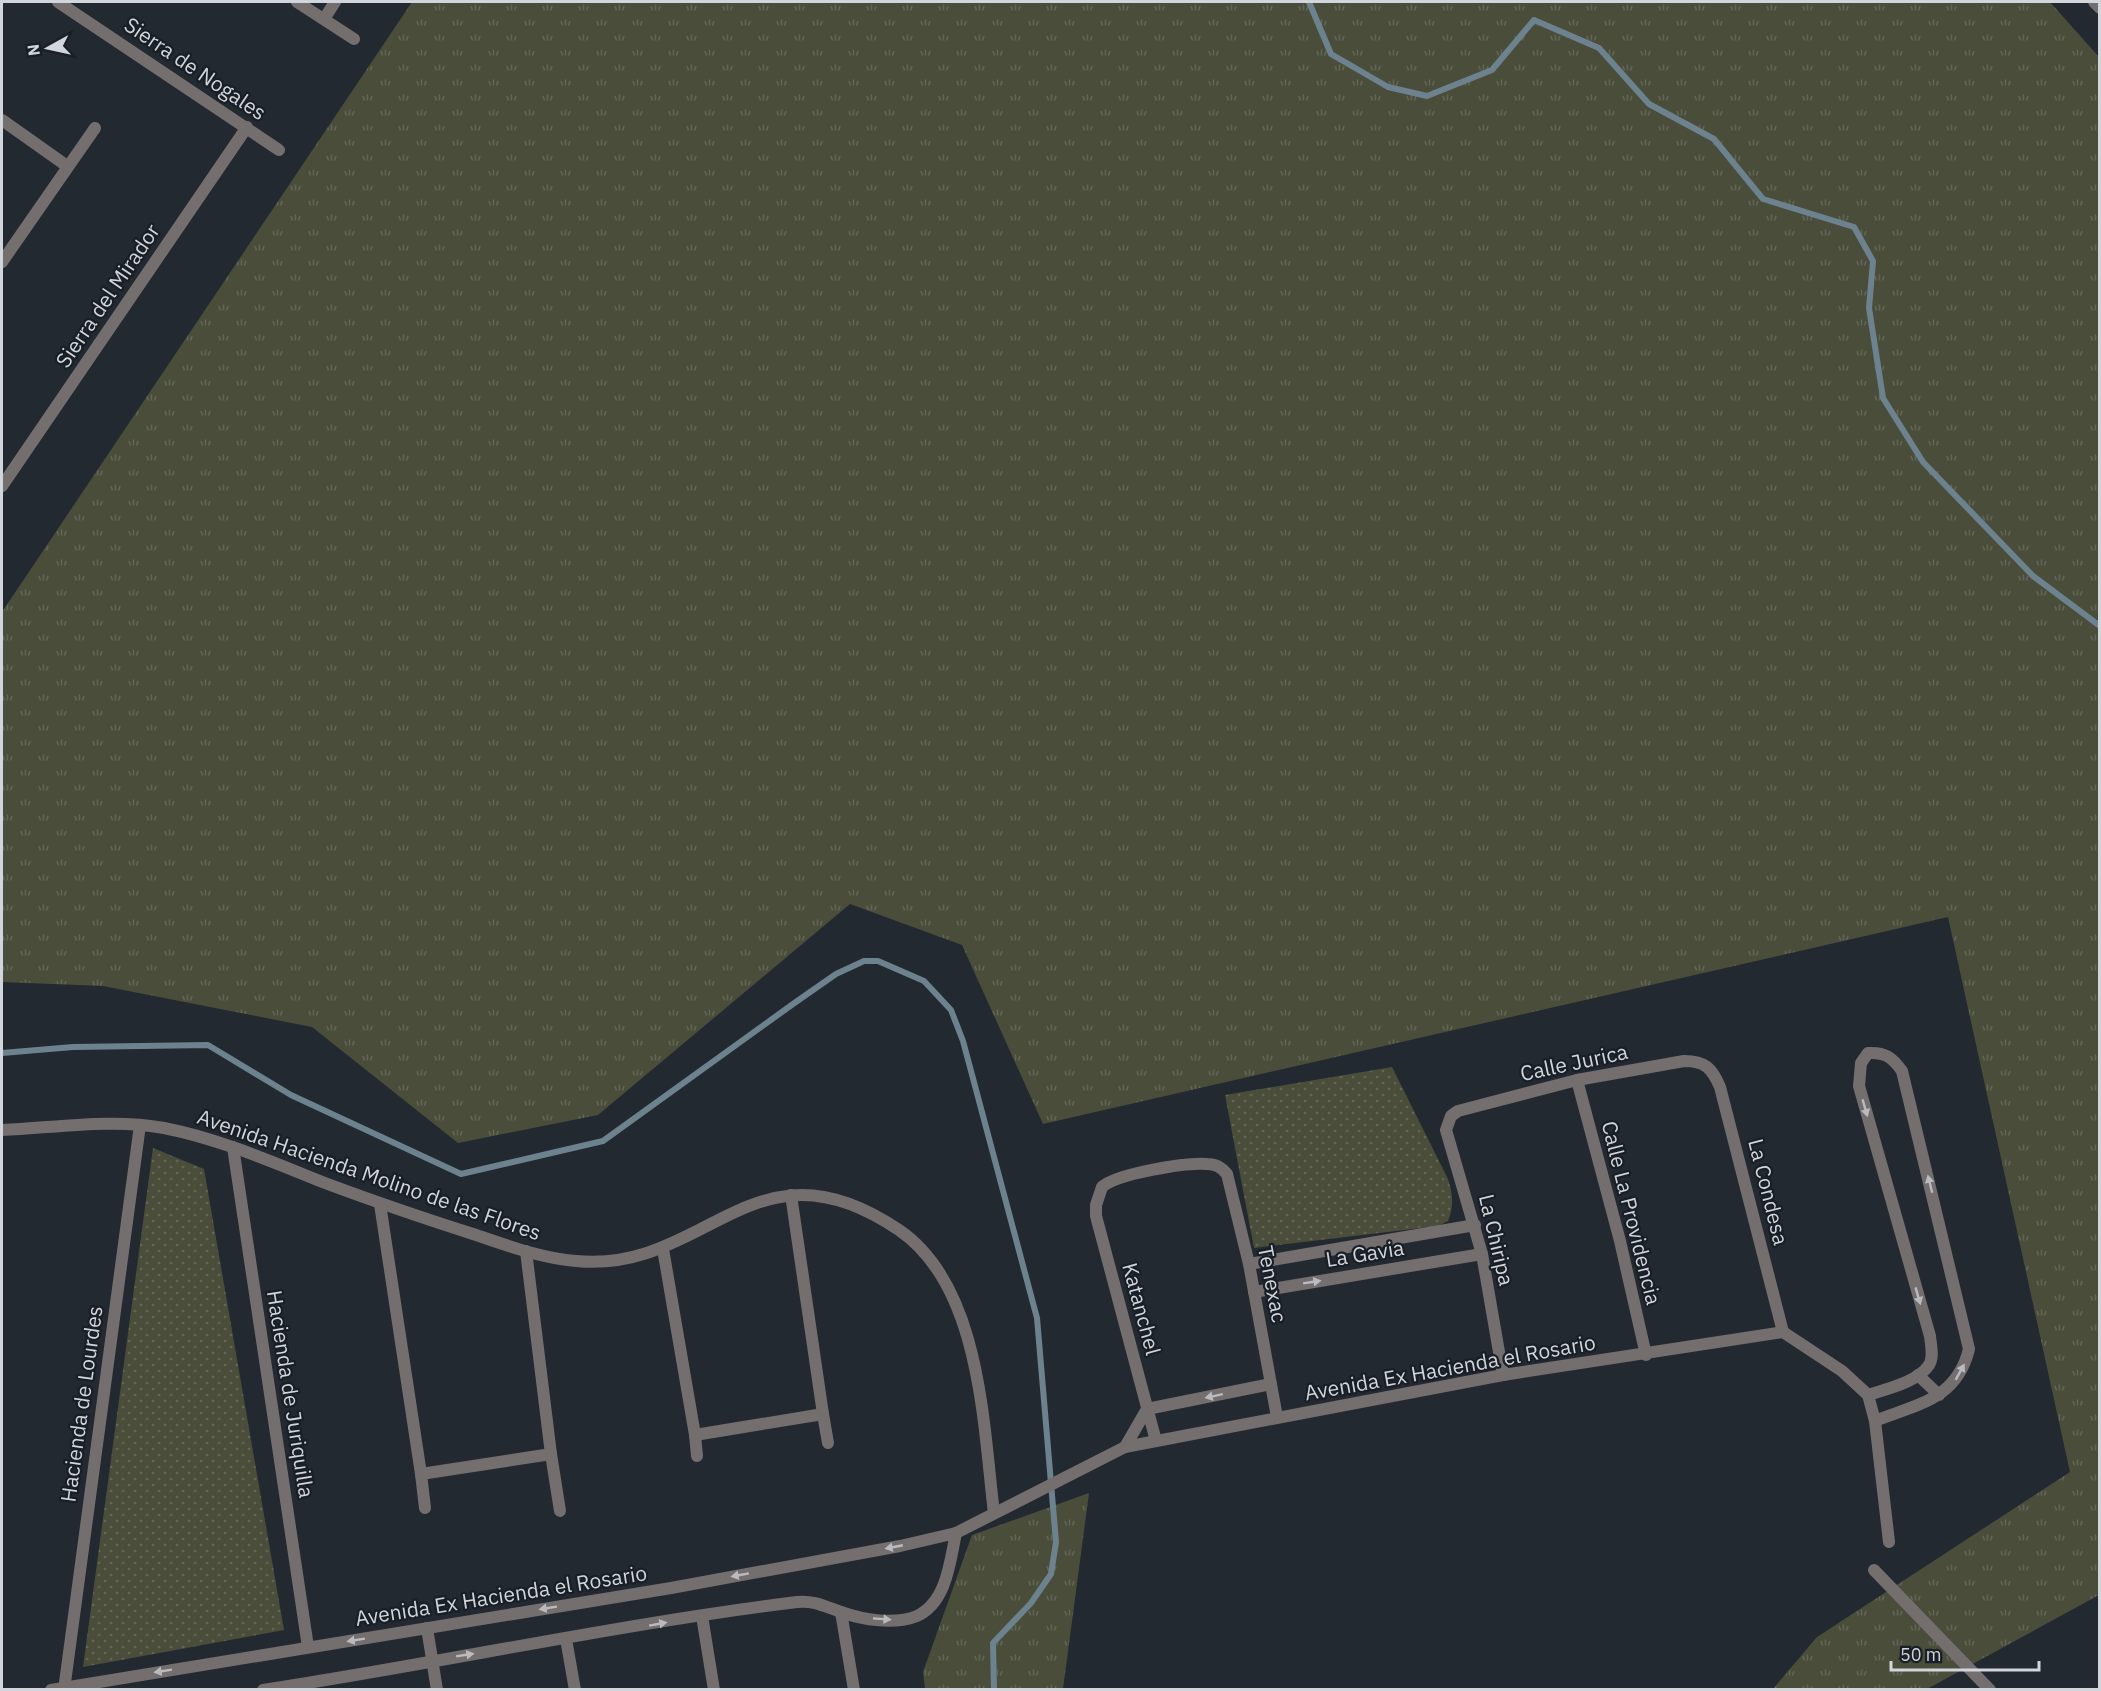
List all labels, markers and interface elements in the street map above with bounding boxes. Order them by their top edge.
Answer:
street label: Sierra de Nogales [119,10,272,126]
north arrow [18,18,78,78]
text: N [22,43,44,57]
street label: Sierra del Mirador [49,218,166,373]
street label: Calle Jurica [1517,1037,1630,1087]
one-way arrow [1861,1099,1870,1117]
street label: Avenida Hacienda Molino de las Flores [194,1102,545,1246]
street label: Calle La Providencia [1596,1118,1668,1308]
street label: La Condesa [1742,1136,1796,1248]
one-way arrow [1925,1174,1935,1193]
street label: La Chiripa [1473,1191,1521,1288]
street label: La Gavia [1324,1233,1406,1273]
street label: Tenexac [1252,1243,1294,1325]
street label: Katanchel [1116,1259,1168,1358]
one-way arrow [1302,1277,1321,1286]
one-way arrow [1914,1287,1923,1305]
street label: Hacienda de Juriquilla [261,1288,321,1500]
street label: Hacienda de Lourdes [53,1304,109,1504]
street label: Avenida Ex Hacienda el Rosario [1302,1328,1598,1406]
one-way arrow [1955,1363,1965,1380]
one-way arrow [1204,1392,1223,1401]
one-way arrow [884,1543,903,1552]
street label: Avenida Ex Hacienda el Rosario [353,1558,649,1632]
one-way arrow [730,1571,749,1580]
one-way arrow [538,1604,557,1613]
one-way arrow [873,1614,892,1624]
one-way arrow [648,1619,667,1628]
scale bar [1891,1634,2040,1672]
one-way arrow [346,1636,365,1645]
text: 50 m [1900,1643,1942,1666]
one-way arrow [456,1651,475,1660]
one-way arrow [153,1667,172,1676]

